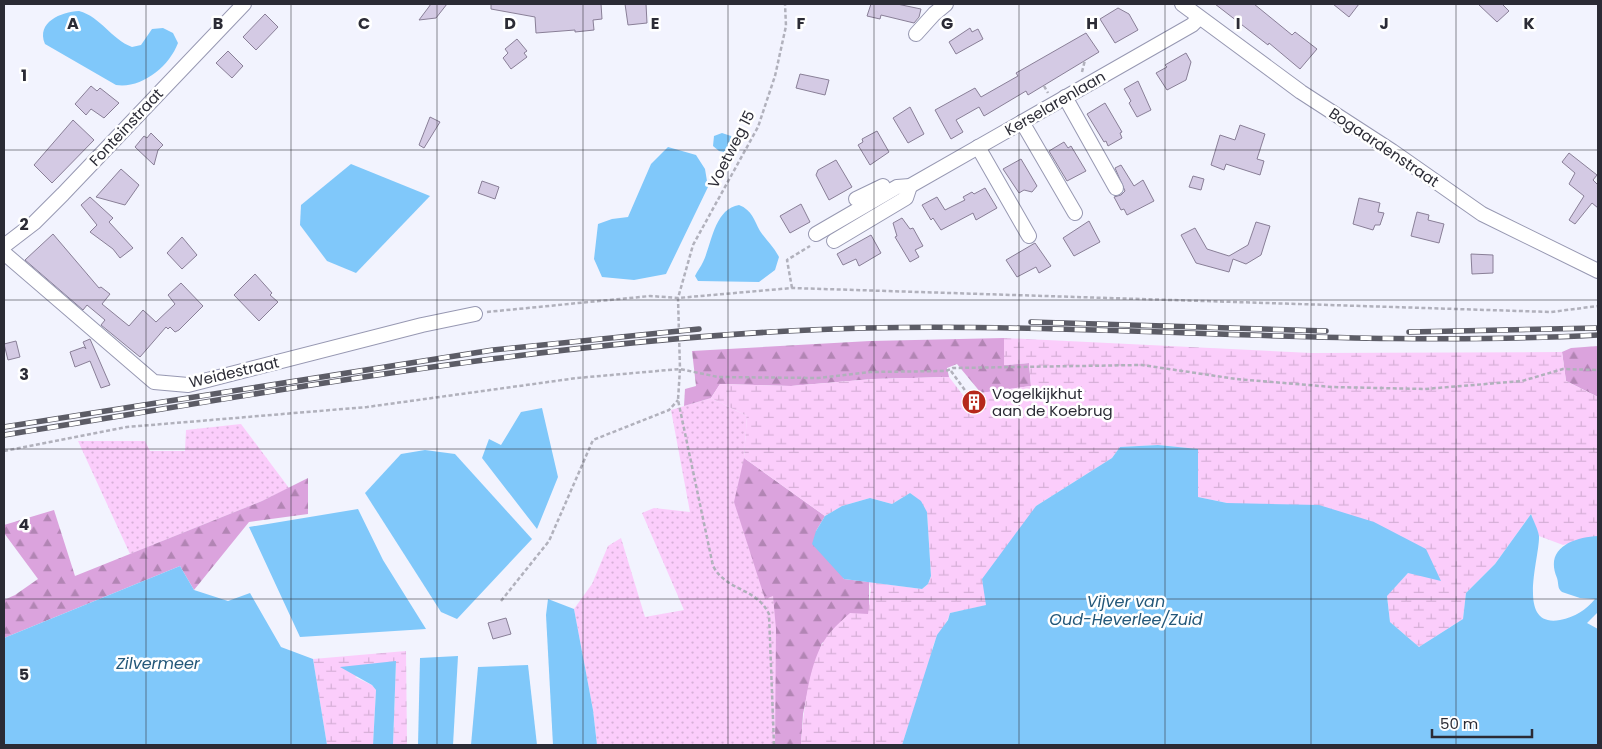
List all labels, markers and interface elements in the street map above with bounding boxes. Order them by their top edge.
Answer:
text: A [67,12,79,35]
text: B [213,12,223,35]
text: C [358,12,370,35]
text: D [504,12,516,35]
text: E [651,12,659,35]
text: F [797,12,806,35]
text: G [941,12,953,35]
text: H [1086,12,1098,35]
text: I [1236,12,1240,35]
text: J [1379,12,1389,35]
text: K [1523,12,1535,35]
text: 1 [21,64,27,87]
street label: Kerselarenlaan [1001,66,1109,140]
street label: Fonteinstraat [84,83,168,171]
street label: Bogaardenstraat [1325,102,1443,192]
street label: Voetweg 15 [702,107,760,191]
text: 2 [19,213,29,236]
street label: Weidestraat [187,351,281,393]
text: 3 [19,363,29,386]
place label: Vogelkijkhut aan de Koebrug [992,383,1113,421]
building icon: Vogelkijkhut aan de Koebrug [961,389,987,415]
text: 4 [19,513,30,536]
water label: Vijver van Oud-Heverlee/Zuid [1049,590,1203,631]
water label: Zilvermeer [115,652,201,675]
text: 5 [19,663,29,686]
scale bar [1432,706,1532,738]
text: 50 m [1440,713,1478,734]

